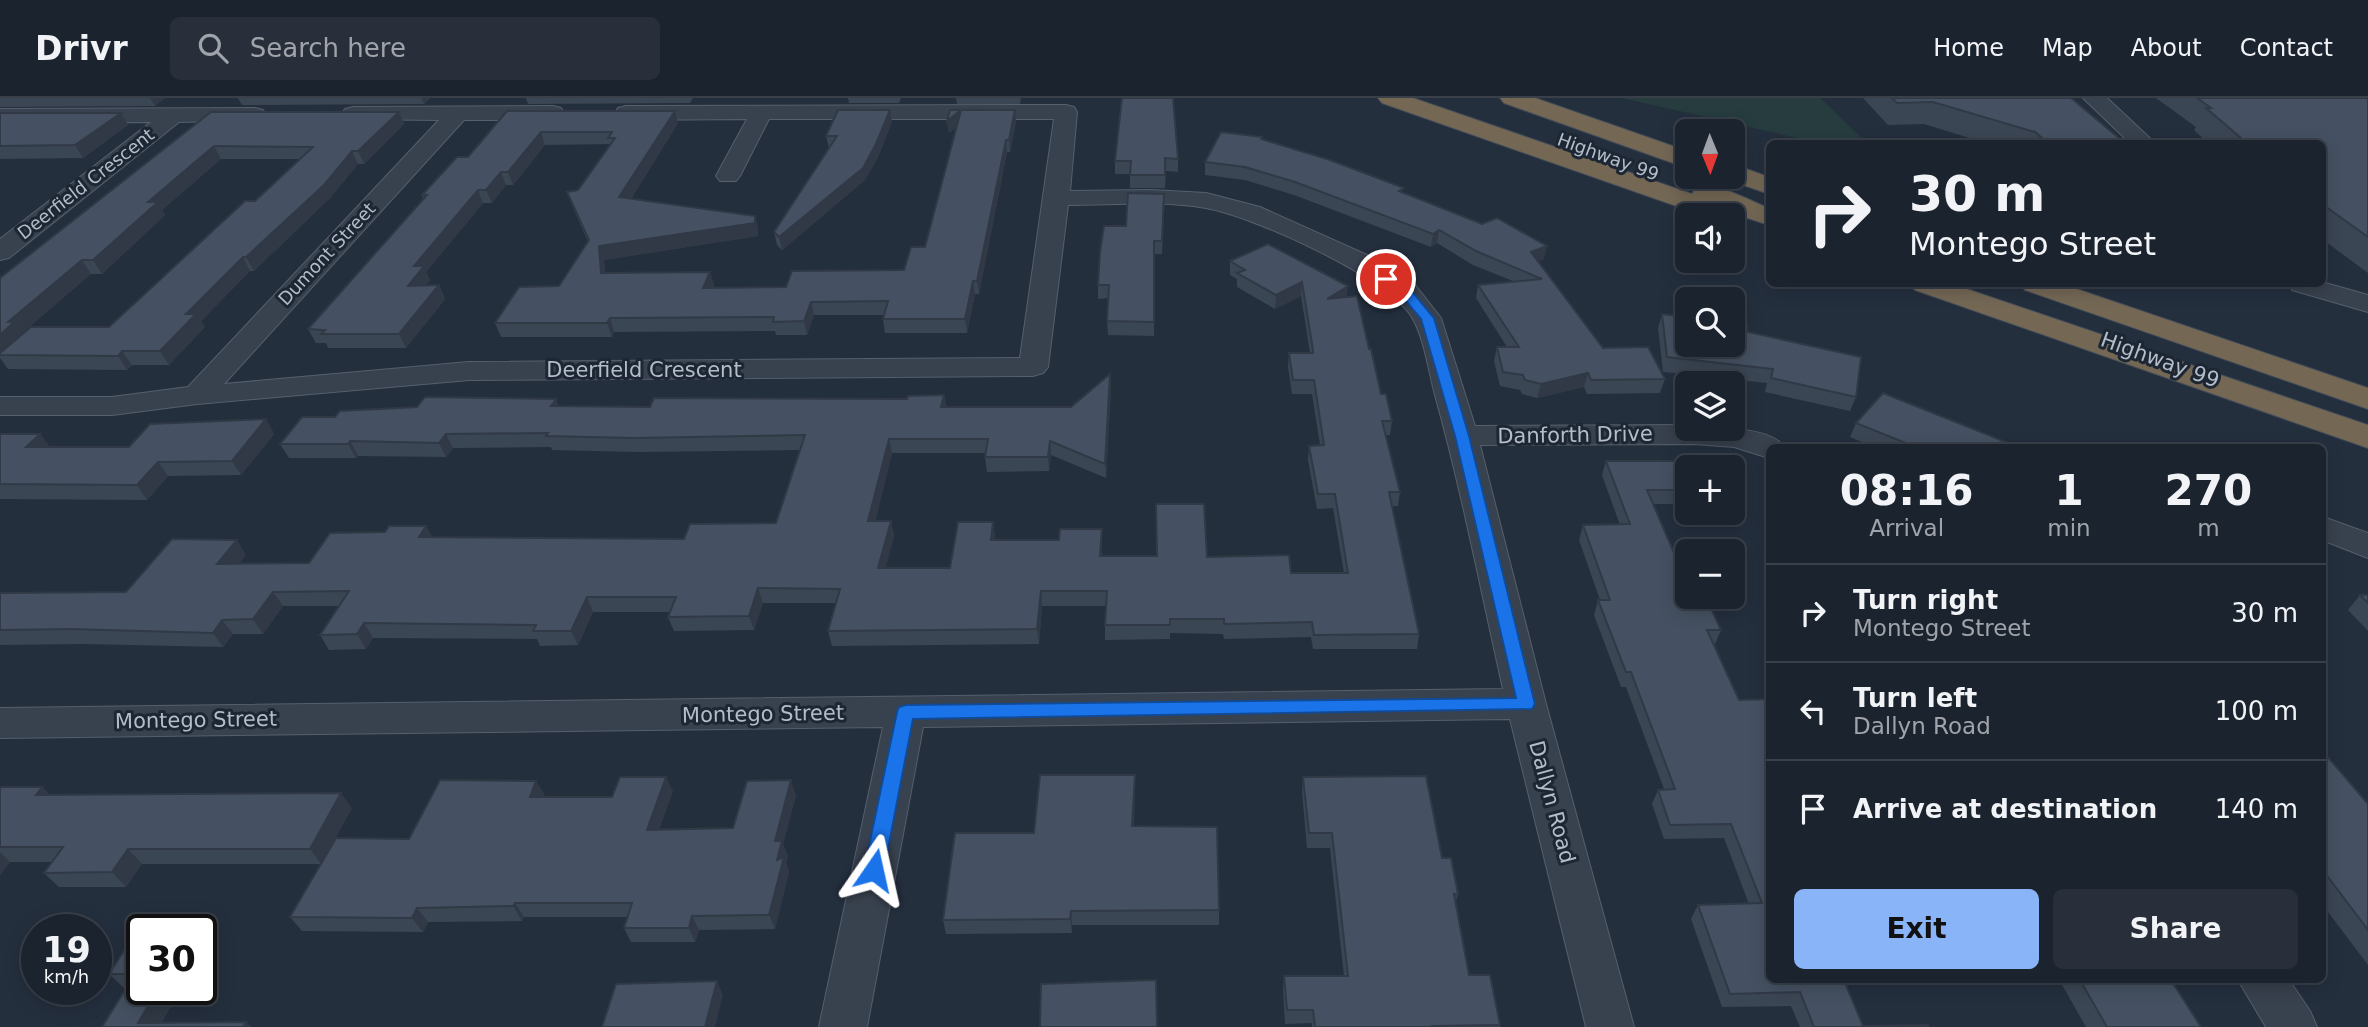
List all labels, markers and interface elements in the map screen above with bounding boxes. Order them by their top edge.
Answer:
search box [170,17,660,80]
text: Drivr [35,29,128,68]
icon: search [194,29,232,67]
text: Search here [250,33,406,63]
text: Home [1933,34,2004,62]
text: Map [2042,34,2093,62]
text: About [2131,34,2202,62]
text: Contact [2240,34,2333,62]
north arrow [1675,119,1745,189]
map controls [1675,119,1745,609]
street label: Deerfield Crescent [13,124,158,243]
street label: Highway 99 [1555,128,1662,185]
text: 30 m [1909,166,2045,223]
icon: right [1794,168,1885,259]
street label: Dumont Street [274,198,380,309]
button: sound [1675,203,1745,273]
text: Montego Street [1909,225,2156,263]
pin [1356,249,1416,309]
icon: arrive [1367,260,1405,298]
button: search [1675,287,1745,357]
street label: Highway 99 [2098,327,2222,393]
street label: Deerfield Crescent [546,358,742,382]
button: layers [1675,371,1745,441]
street label: Danforth Drive [1497,422,1653,448]
button: + [1675,455,1745,525]
text: 08:16 [1840,466,1974,515]
text: 1 [2054,466,2084,515]
text: 270 [2165,466,2252,515]
text: Arrival [1869,515,1944,541]
text: min [2047,515,2091,541]
text: m [2197,515,2220,541]
button: − [1675,539,1745,609]
text: Turn right [1853,585,1998,615]
icon: right [1794,594,1832,632]
text: 30 m [2231,598,2298,628]
text: Montego Street [1853,615,2031,641]
text: Turn left [1853,683,1977,713]
icon: left [1794,692,1832,730]
text: 100 m [2215,696,2298,726]
street label: Montego Street [682,701,844,727]
street label: Montego Street [115,707,277,733]
text: Dallyn Road [1853,713,1991,739]
street label: Dallyn Road [1524,738,1580,866]
icon: arrive [1794,790,1832,828]
text: Arrive at destination [1853,794,2157,824]
text: 140 m [2215,794,2298,824]
position arrow [837,833,911,907]
button: Exit [1794,889,2039,969]
button: Share [2053,889,2298,969]
speed limit sign: 30 [126,914,217,1005]
text: 19 [42,930,91,970]
text: km/h [44,966,89,987]

